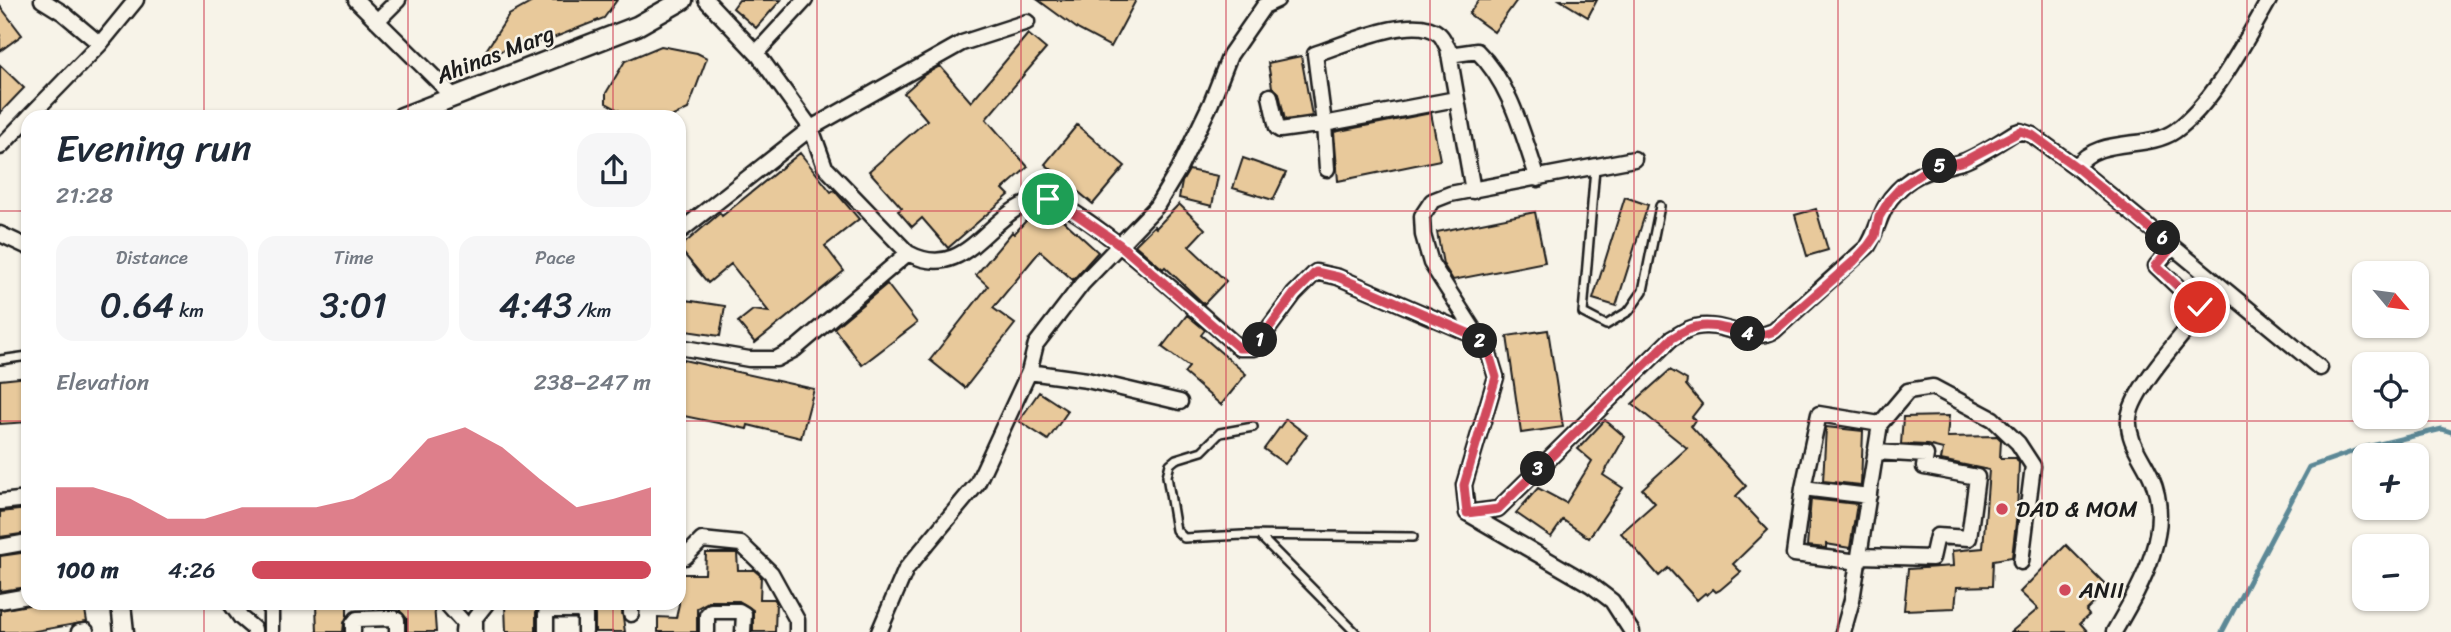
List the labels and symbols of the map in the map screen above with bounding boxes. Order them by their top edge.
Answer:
street label: Ahinas Marg [429,13,561,96]
pin: 5 [1923,148,1958,184]
pin [1018,169,1078,229]
pin: 6 [2146,220,2180,256]
north arrow [2352,261,2429,338]
pin [2170,277,2230,337]
pin: 4 [1730,316,1766,352]
pin: 1 [1242,322,1278,358]
pin: 2 [1462,324,1498,358]
pin: 3 [1520,452,1556,486]
place label: DAD & MOM [2016,489,2138,530]
marker: DAD & MOM [1994,501,2010,517]
place label: ANII [2078,570,2124,611]
marker: ANII [2057,582,2073,598]

